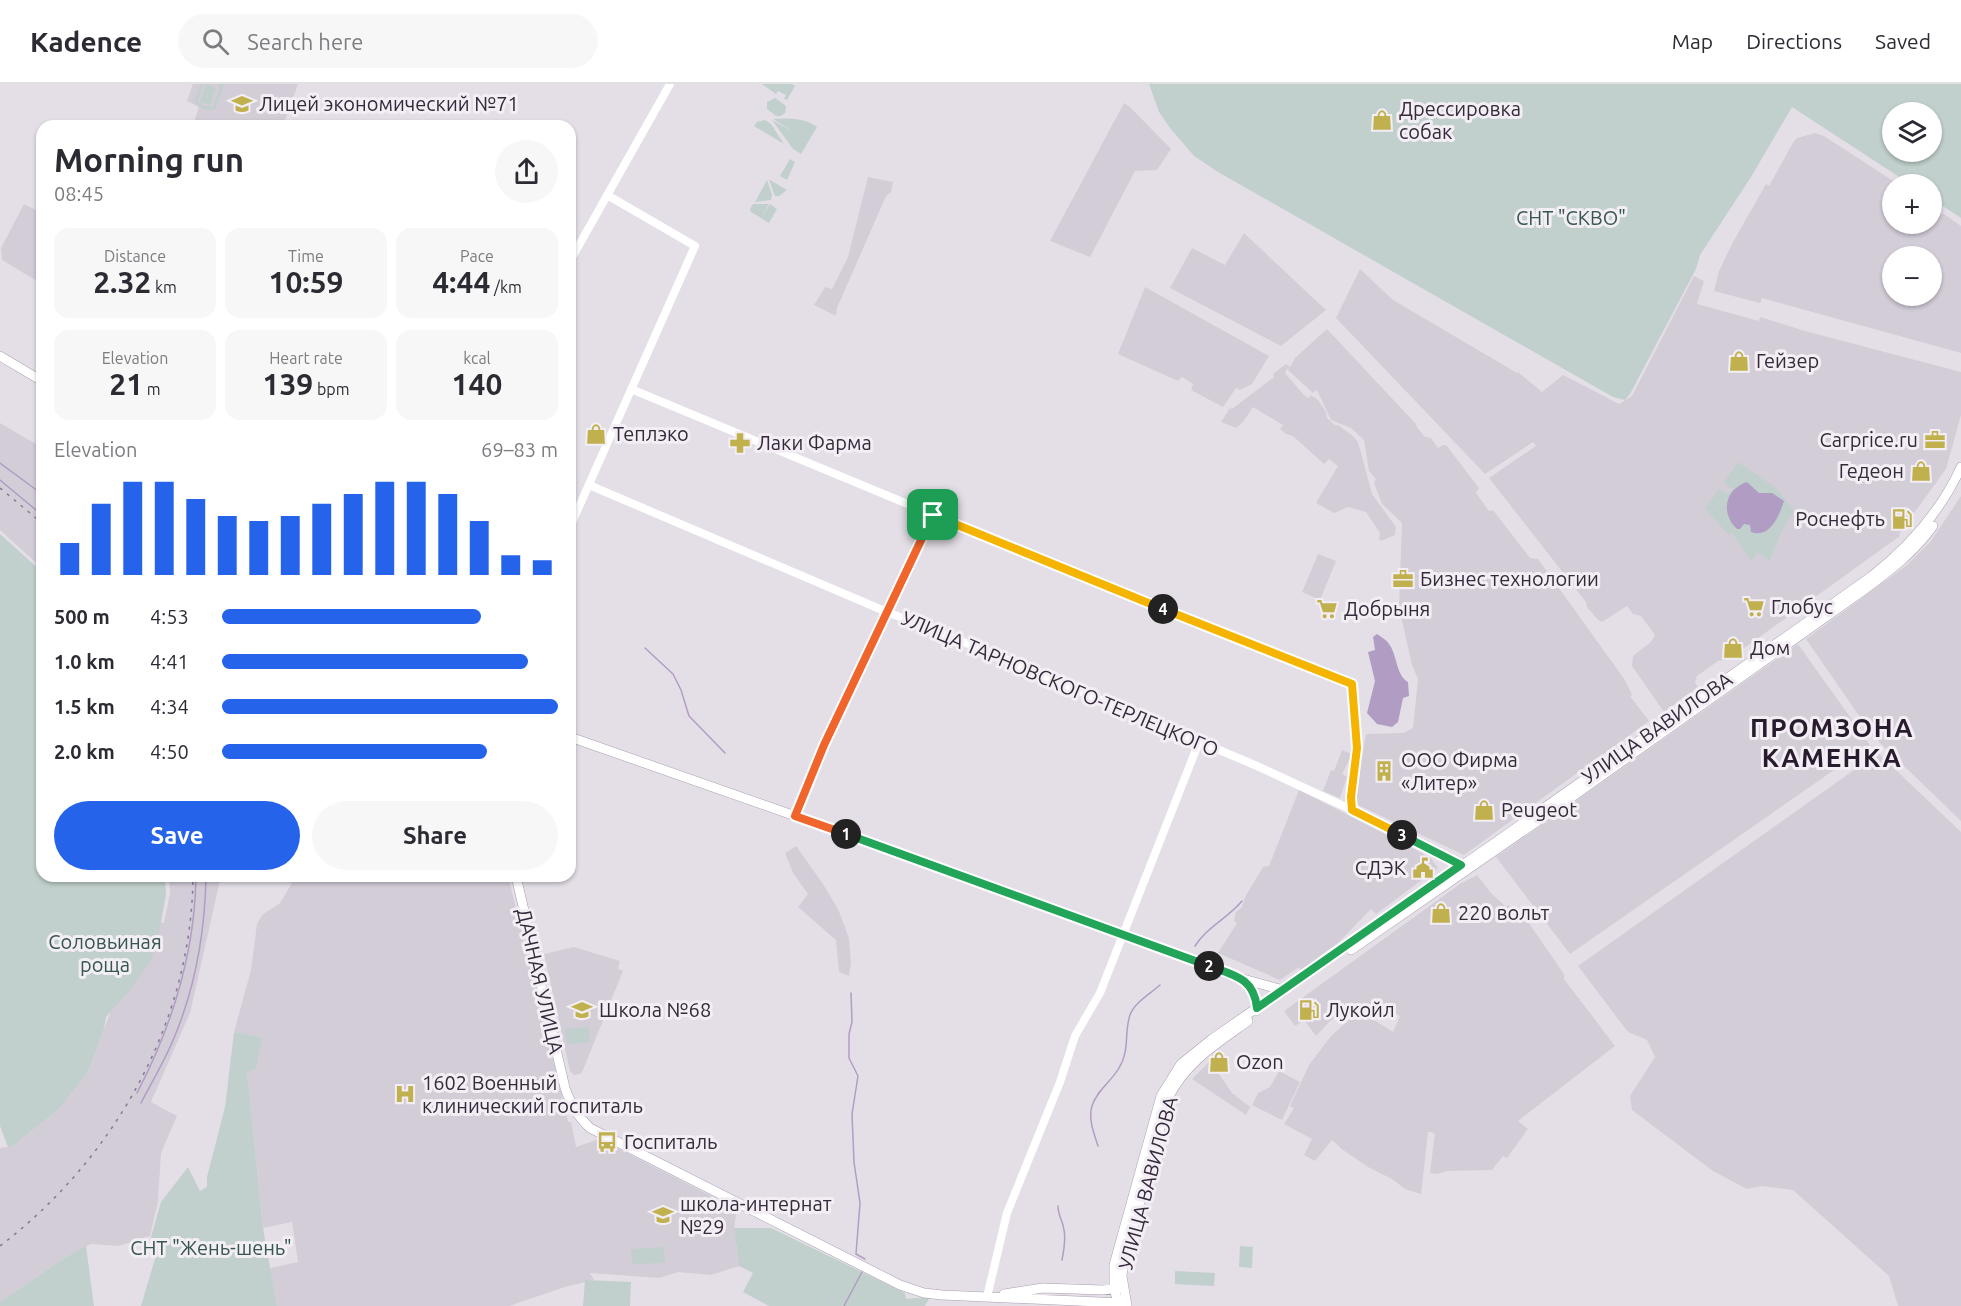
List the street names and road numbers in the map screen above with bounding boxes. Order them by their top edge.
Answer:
street label: УЛИЦА ТАРНОВСКОГО-ТЕРЛЕЦКОГО [898,606,1222,761]
street label: УЛИЦА ВАВИЛОВА [1577,667,1736,788]
street label: ДАЧНАЯ УЛИЦА [513,906,568,1056]
street label: УЛИЦА ВАВИЛОВА [1113,1094,1182,1272]

